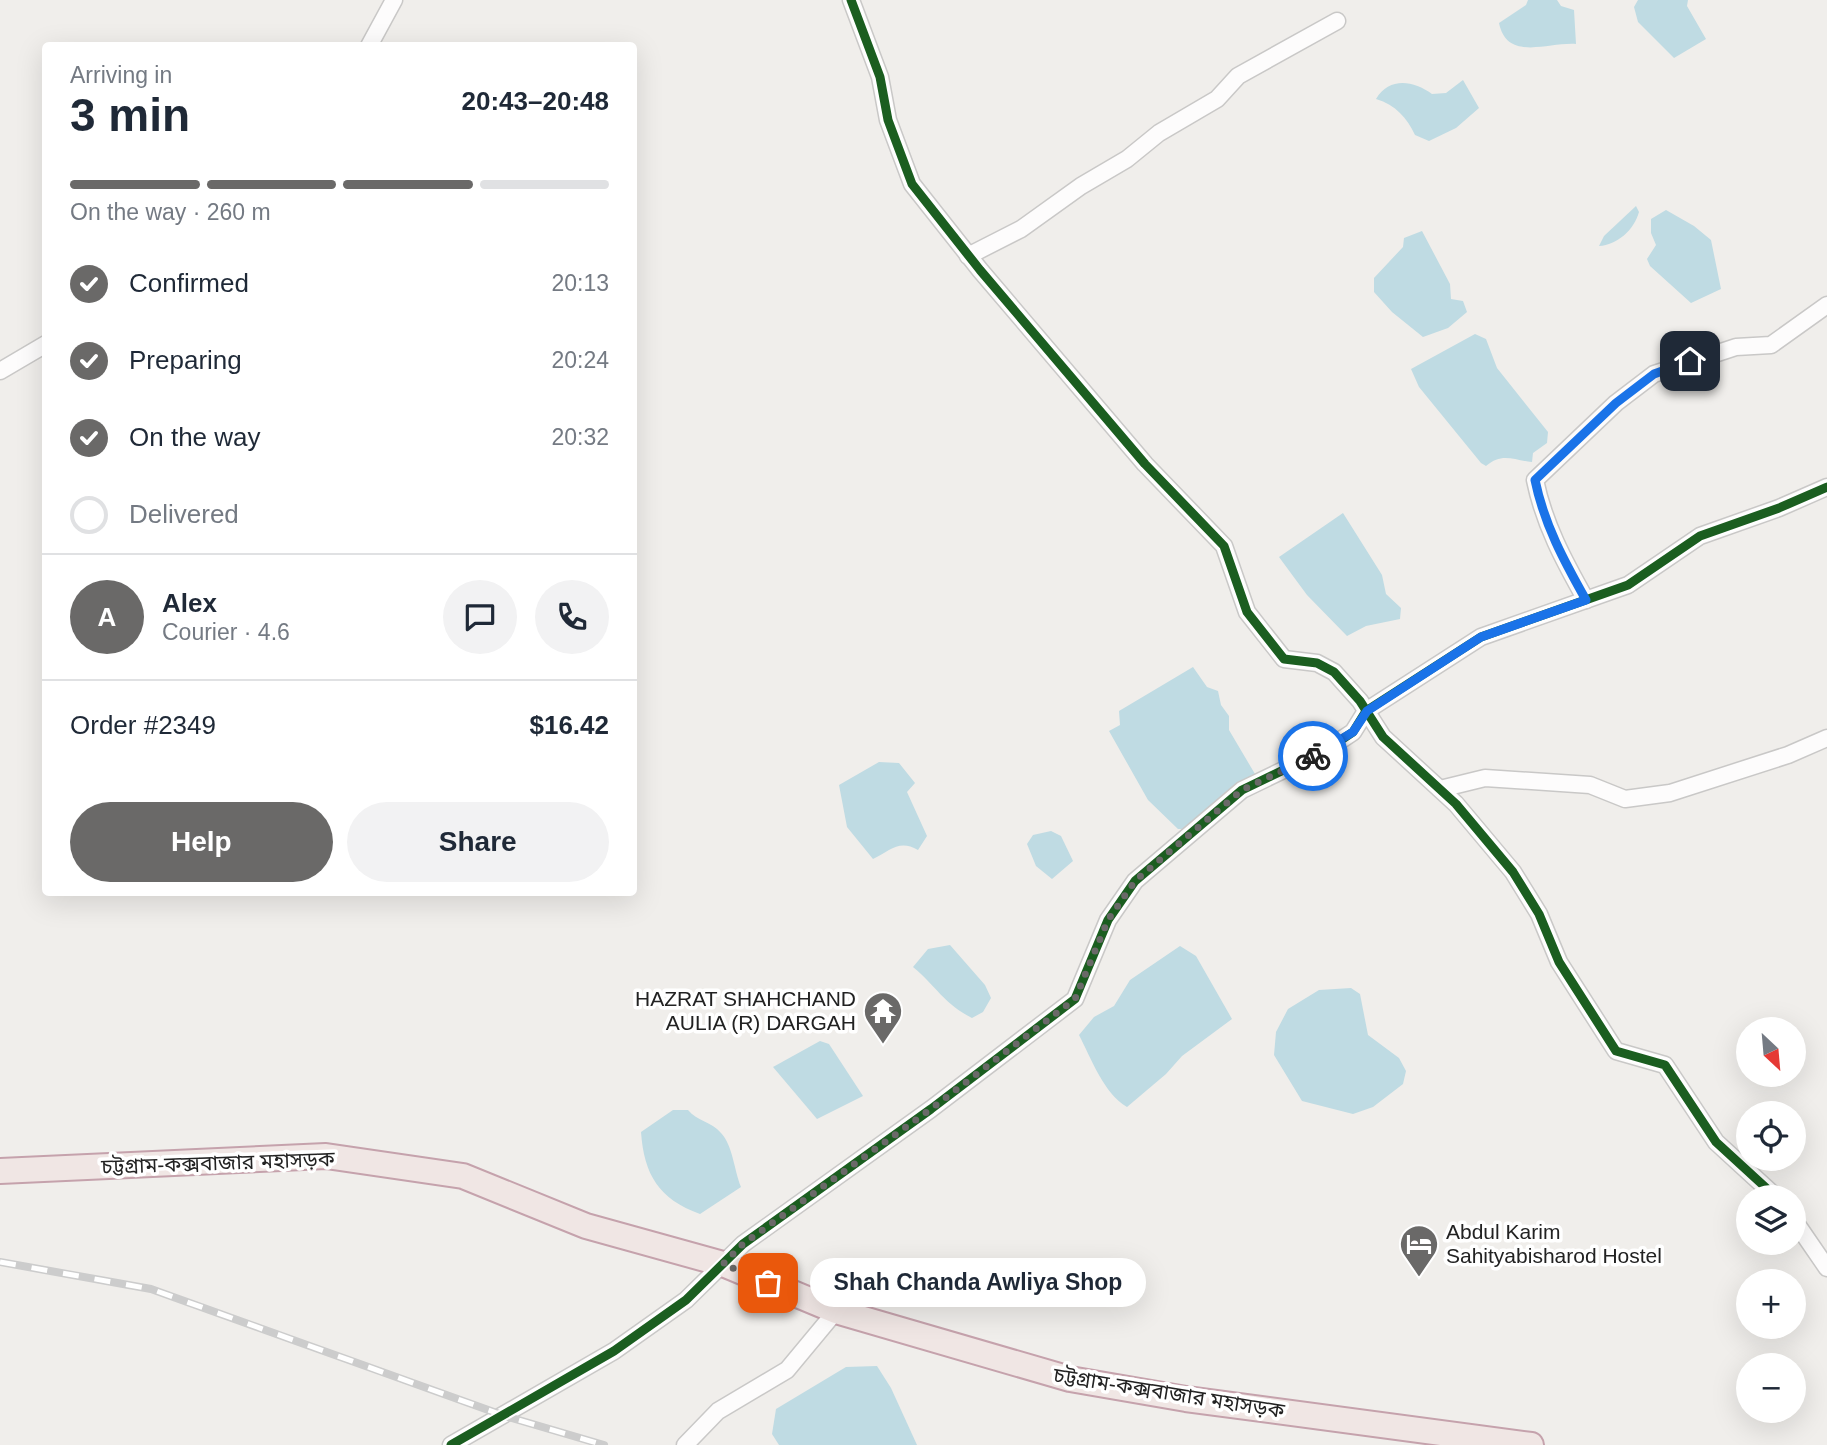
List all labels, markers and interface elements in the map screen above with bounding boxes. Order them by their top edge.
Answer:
text: Arriving in [70,62,172,88]
text: 20:43–20:48 [462,86,609,116]
text: 3 min [70,89,190,141]
text: On the way · 260 m [70,199,271,225]
icon: check [70,265,108,303]
text: Confirmed [129,268,249,298]
text: 20:13 [551,270,609,296]
pin [1660,331,1720,391]
icon: check [70,342,108,380]
icon: home [1671,342,1709,380]
text: Preparing [129,345,242,375]
text: 20:24 [551,347,609,373]
icon: check [70,419,108,457]
text: On the way [129,422,261,452]
text: 20:32 [551,424,609,450]
text: Delivered [129,499,239,529]
button: chat [443,580,517,654]
button: phone [535,580,609,654]
text: Alex [162,588,217,618]
text: A [98,602,116,632]
text: Courier · 4.6 [162,619,290,645]
text: Order #2349 [70,710,216,740]
text: $16.42 [529,710,609,740]
courier [1278,721,1348,791]
icon: bike [1294,737,1332,775]
button: Help [70,802,333,882]
button: Share [347,802,609,882]
place label: HAZRAT SHAHCHAND AULIA (R) DARGAH [635,987,856,1034]
temple icon: HAZRAT SHAHCHAND AULIA (R) DARGAH [862,990,904,1045]
north arrow [1736,1017,1806,1087]
map controls [1736,1017,1806,1423]
button: locate [1736,1101,1806,1171]
street label: চট্টগ্রাম-কক্সবাজার মহাসড়ক [100,1147,336,1178]
button: layers [1736,1185,1806,1255]
place label: Abdul Karim Sahityabisharod Hostel [1446,1220,1662,1267]
hotel icon: Abdul Karim Sahityabisharod Hostel [1398,1223,1440,1278]
pin [738,1253,798,1313]
callout: Shah Chanda Awliya Shop [810,1258,1146,1308]
icon: bag [749,1264,787,1302]
text: Shah Chanda Awliya Shop [834,1269,1122,1295]
button: + [1736,1269,1806,1339]
button: − [1736,1353,1806,1423]
street label: চট্টগ্রাম-কক্সবাজার মহাসড়ক [1051,1363,1287,1422]

